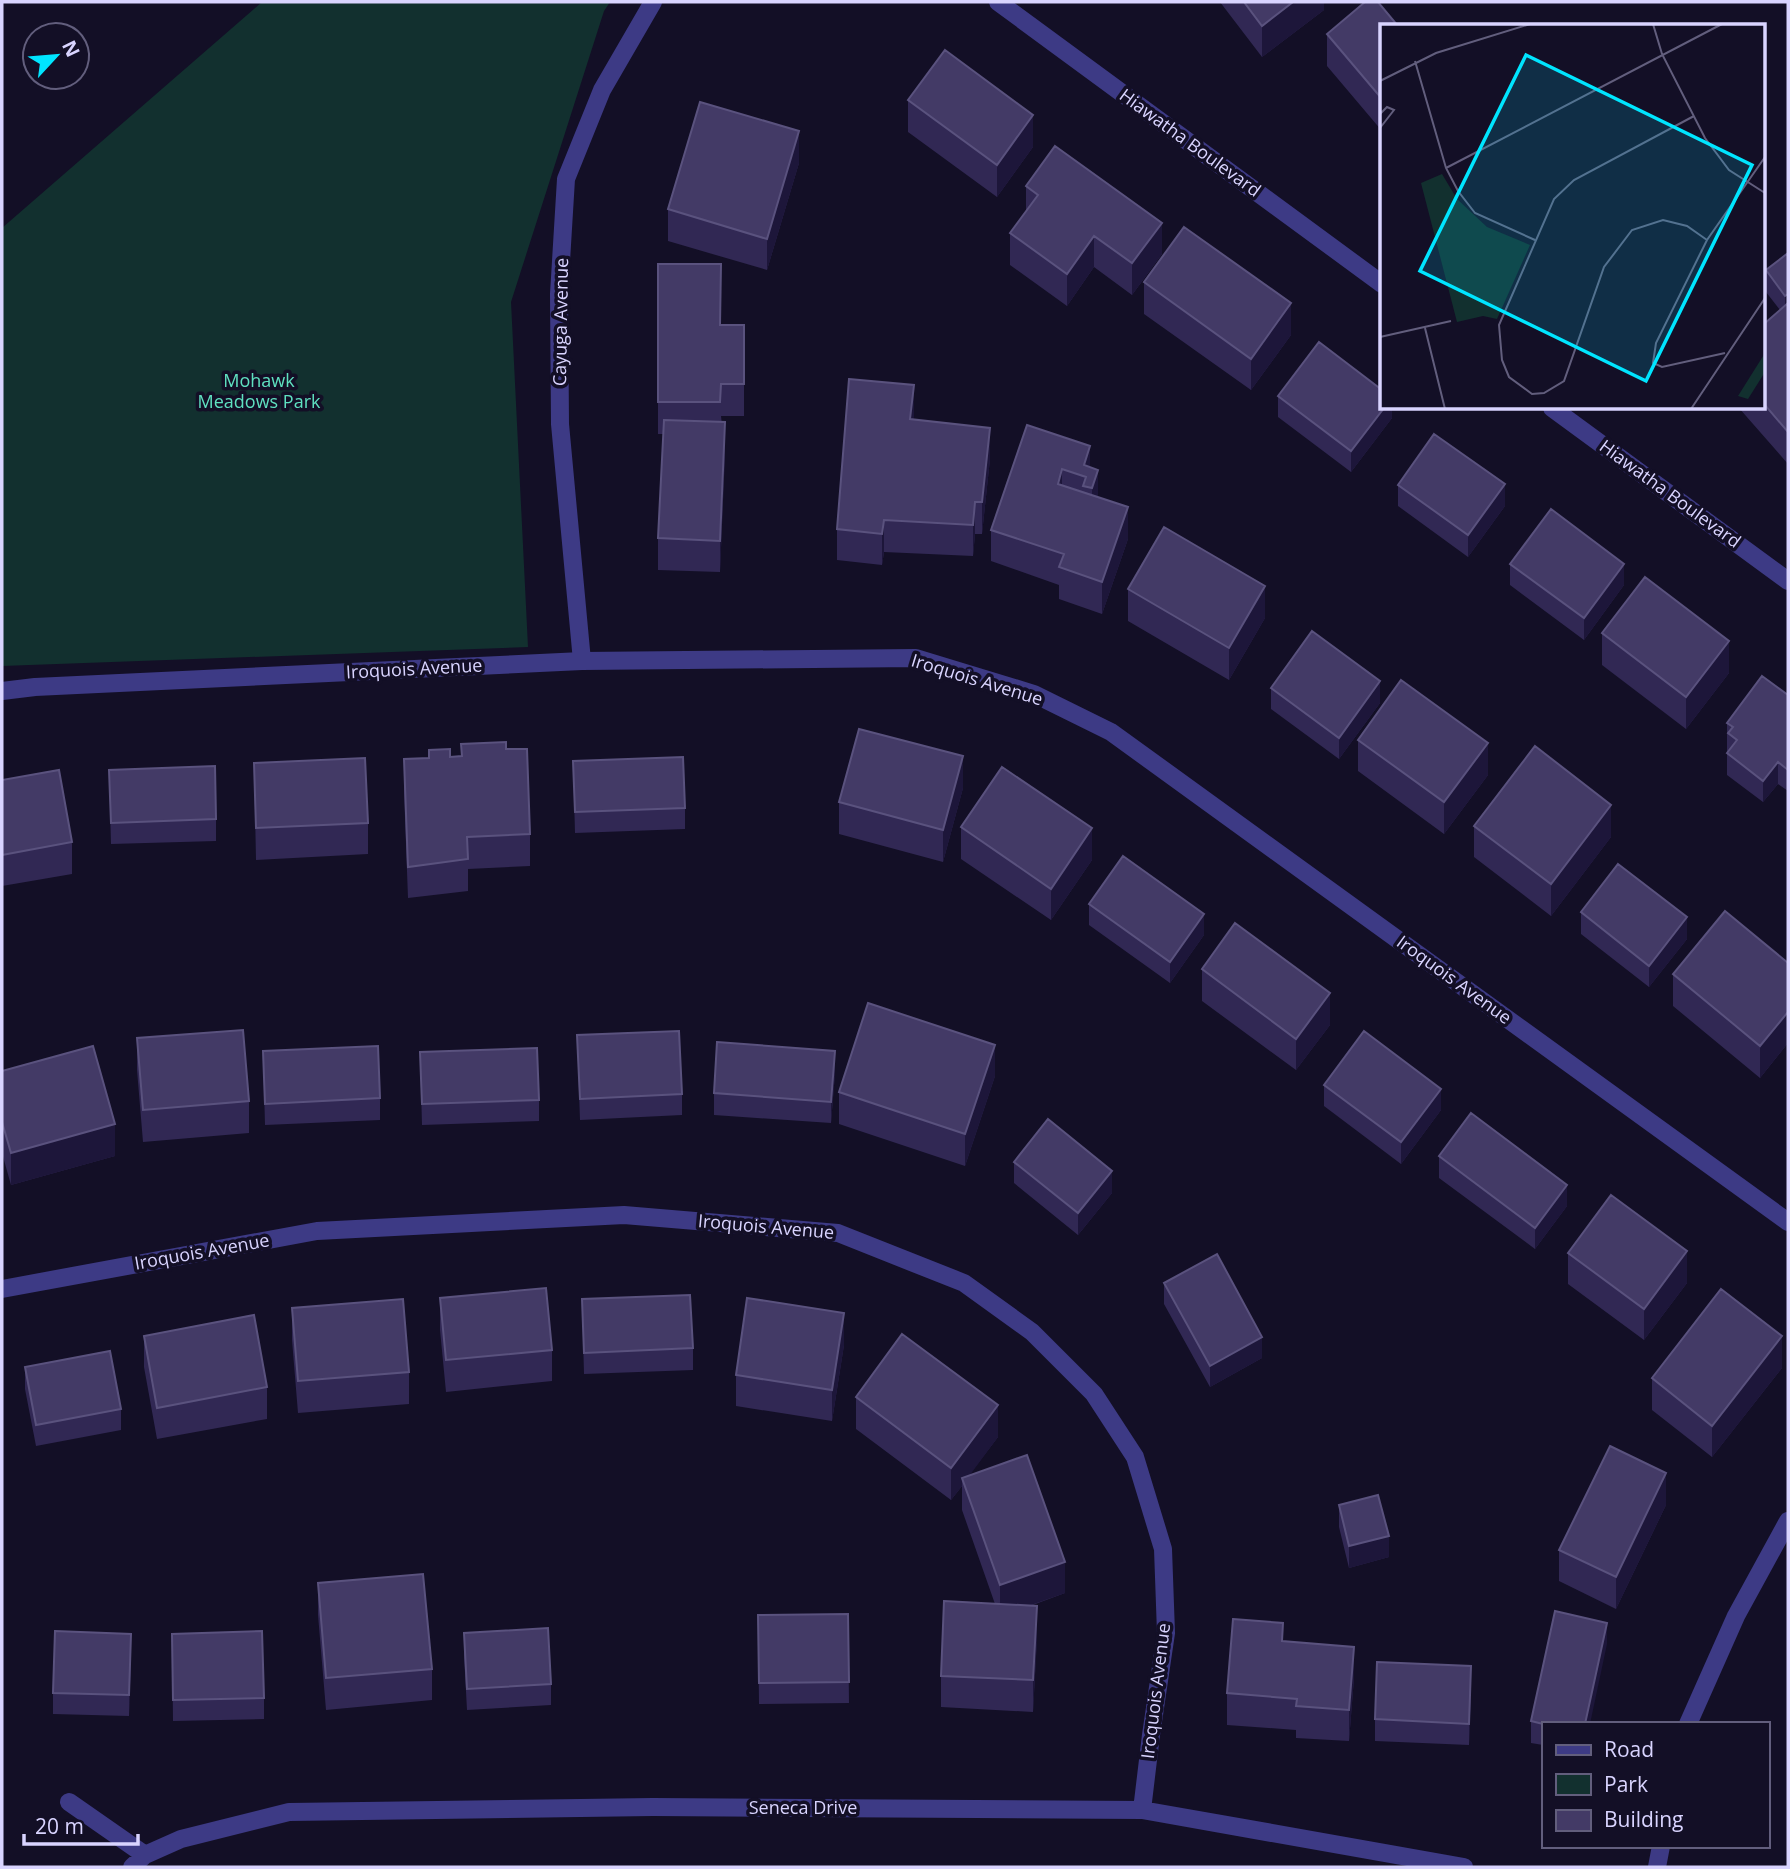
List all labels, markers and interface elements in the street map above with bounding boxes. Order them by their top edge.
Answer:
north arrow [21,21,91,91]
inset map [1380,24,1766,410]
text: N [56,36,86,61]
street label: Hiawatha Boulevard [1115,83,1266,202]
street label: Cayuga Avenue [547,258,573,386]
park label: Mohawk Meadows Park [198,368,321,413]
street label: Hiawatha Boulevard [1595,434,1746,553]
street label: Iroquois Avenue [908,648,1046,710]
street label: Iroquois Avenue [345,652,483,684]
street label: Iroquois Avenue [1392,929,1517,1029]
street label: Iroquois Avenue [697,1208,835,1244]
street label: Iroquois Avenue [132,1227,271,1275]
street label: Iroquois Avenue [1135,1622,1175,1760]
legend [1542,1722,1769,1848]
text: Road [1604,1735,1654,1763]
text: Park [1604,1770,1648,1798]
street label: Seneca Drive [749,1795,857,1819]
scale bar [24,1802,138,1846]
text: Building [1604,1805,1683,1833]
text: 20 m [35,1812,84,1840]

